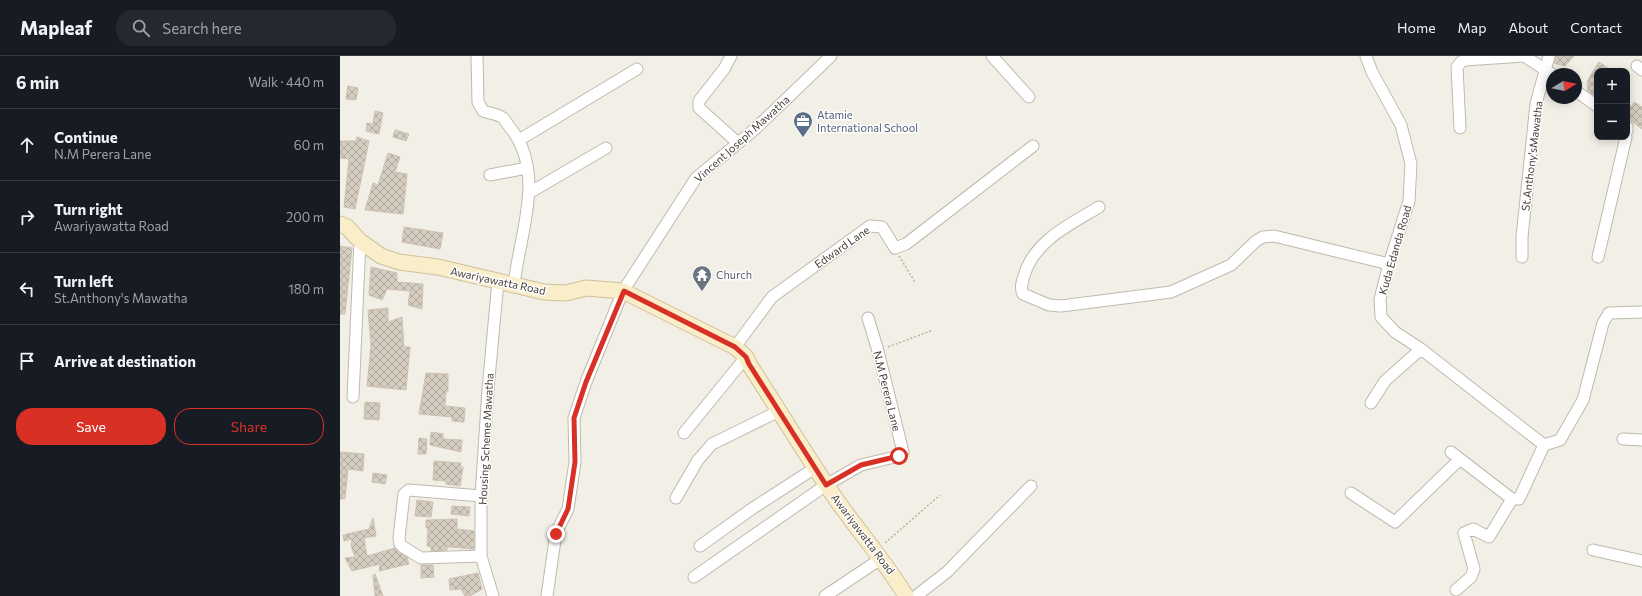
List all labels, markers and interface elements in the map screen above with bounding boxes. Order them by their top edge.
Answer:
search box [116,10,396,46]
text: Mapleaf [20,16,92,39]
icon: search [130,17,152,39]
text: Search here [162,19,242,37]
text: Home [1397,19,1436,36]
text: Map [1458,19,1486,36]
text: About [1508,19,1548,36]
text: Contact [1570,19,1622,36]
north arrow [1546,68,1582,104]
map controls [1594,68,1630,140]
button: + [1594,68,1630,104]
text: 6 min [16,72,59,93]
text: Walk · 440 m [248,74,324,90]
street label: Vincent Joseph Mawatha [692,93,792,185]
street label: St.Anthony'sMawatha [1518,100,1545,212]
button: − [1594,104,1630,140]
place label: Atamie International School [817,108,918,134]
office icon: Atamie International School [792,110,814,138]
text: Continue [54,128,118,146]
icon: ahead [16,134,38,156]
text: 60 m [294,137,324,153]
text: N.M Perera Lane [54,146,151,162]
text: Turn right [54,200,123,218]
street label: Kuda Edanda Road [1376,204,1414,296]
icon: right [16,206,38,228]
text: 200 m [286,209,324,225]
text: Awariyawatta Road [54,218,169,234]
street label: Edward Lane [812,223,872,270]
street label: Awariyawatta Road [449,264,547,297]
temple icon: Church [691,264,713,292]
place label: Church [716,268,752,281]
text: Turn left [54,272,113,290]
icon: left [16,278,38,300]
text: 180 m [288,281,324,297]
text: St.Anthony's Mawatha [54,290,188,306]
street label: N.M Perera Lane [871,349,904,433]
icon: arrive [16,350,38,372]
text: Arrive at destination [54,352,196,370]
street label: Housing Scheme Mawatha [476,373,495,505]
button: Save [16,408,166,445]
button: Share [174,408,324,445]
route start [890,447,908,465]
street label: Awariyawatta Road [829,491,898,576]
route end [547,525,565,543]

